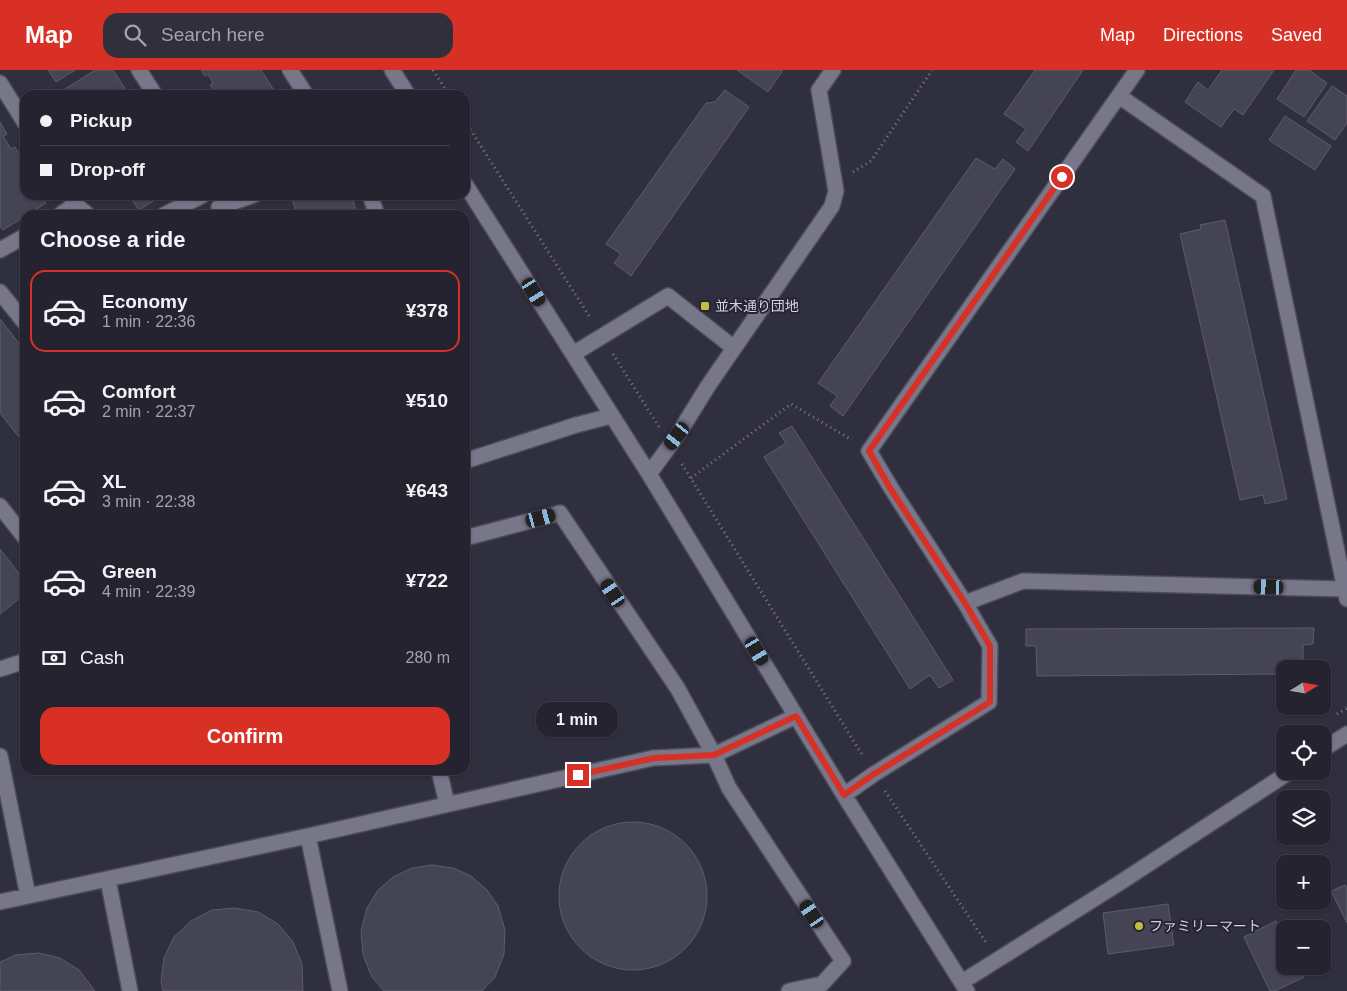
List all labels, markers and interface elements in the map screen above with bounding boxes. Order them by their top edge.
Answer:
search box [103,13,453,58]
text: Map [25,21,73,48]
icon: search [121,21,149,49]
text: Search here [161,24,265,45]
text: Map [1100,25,1135,45]
text: Directions [1163,25,1243,45]
text: Saved [1271,25,1322,45]
text: Pickup [70,110,132,131]
text: Drop-off [70,159,145,180]
route start [1051,166,1073,188]
text: Choose a ride [40,227,185,252]
car [519,275,548,309]
icon: car [42,289,87,334]
text: Economy [102,291,188,312]
place label: 並木通り団地 [715,298,799,314]
text: ¥378 [406,300,448,321]
marker: 並木通り団地 [699,300,711,312]
text: 1 min · 22:36 [102,313,195,330]
icon: car [42,379,87,424]
text: Comfort [102,381,176,402]
text: ¥510 [406,390,448,411]
text: 2 min · 22:37 [102,403,195,420]
car [661,420,692,452]
icon: car [42,469,87,514]
text: XL [102,471,126,492]
text: ¥643 [406,480,448,501]
text: 3 min · 22:38 [102,493,195,510]
car [524,507,557,529]
icon: car [42,559,87,604]
text: Green [102,561,157,582]
text: ¥722 [406,570,448,591]
car [598,576,627,610]
car [1253,579,1284,595]
text: 4 min · 22:39 [102,583,195,600]
car [742,634,771,668]
icon: cash [40,644,68,672]
text: Cash [80,647,124,668]
text: 280 m [406,649,450,666]
north arrow [1276,660,1331,715]
map controls [1276,660,1331,975]
callout: 1 min [537,702,619,738]
button: Confirm [40,707,450,765]
text: 1 min [556,711,598,728]
button: locate [1276,725,1331,780]
route end [567,764,589,786]
button: layers [1276,790,1331,845]
button: + [1276,855,1331,910]
car [797,897,826,931]
place label: ファミリーマート [1149,918,1261,934]
marker: ファミリーマート [1133,920,1145,932]
button: − [1276,920,1331,975]

